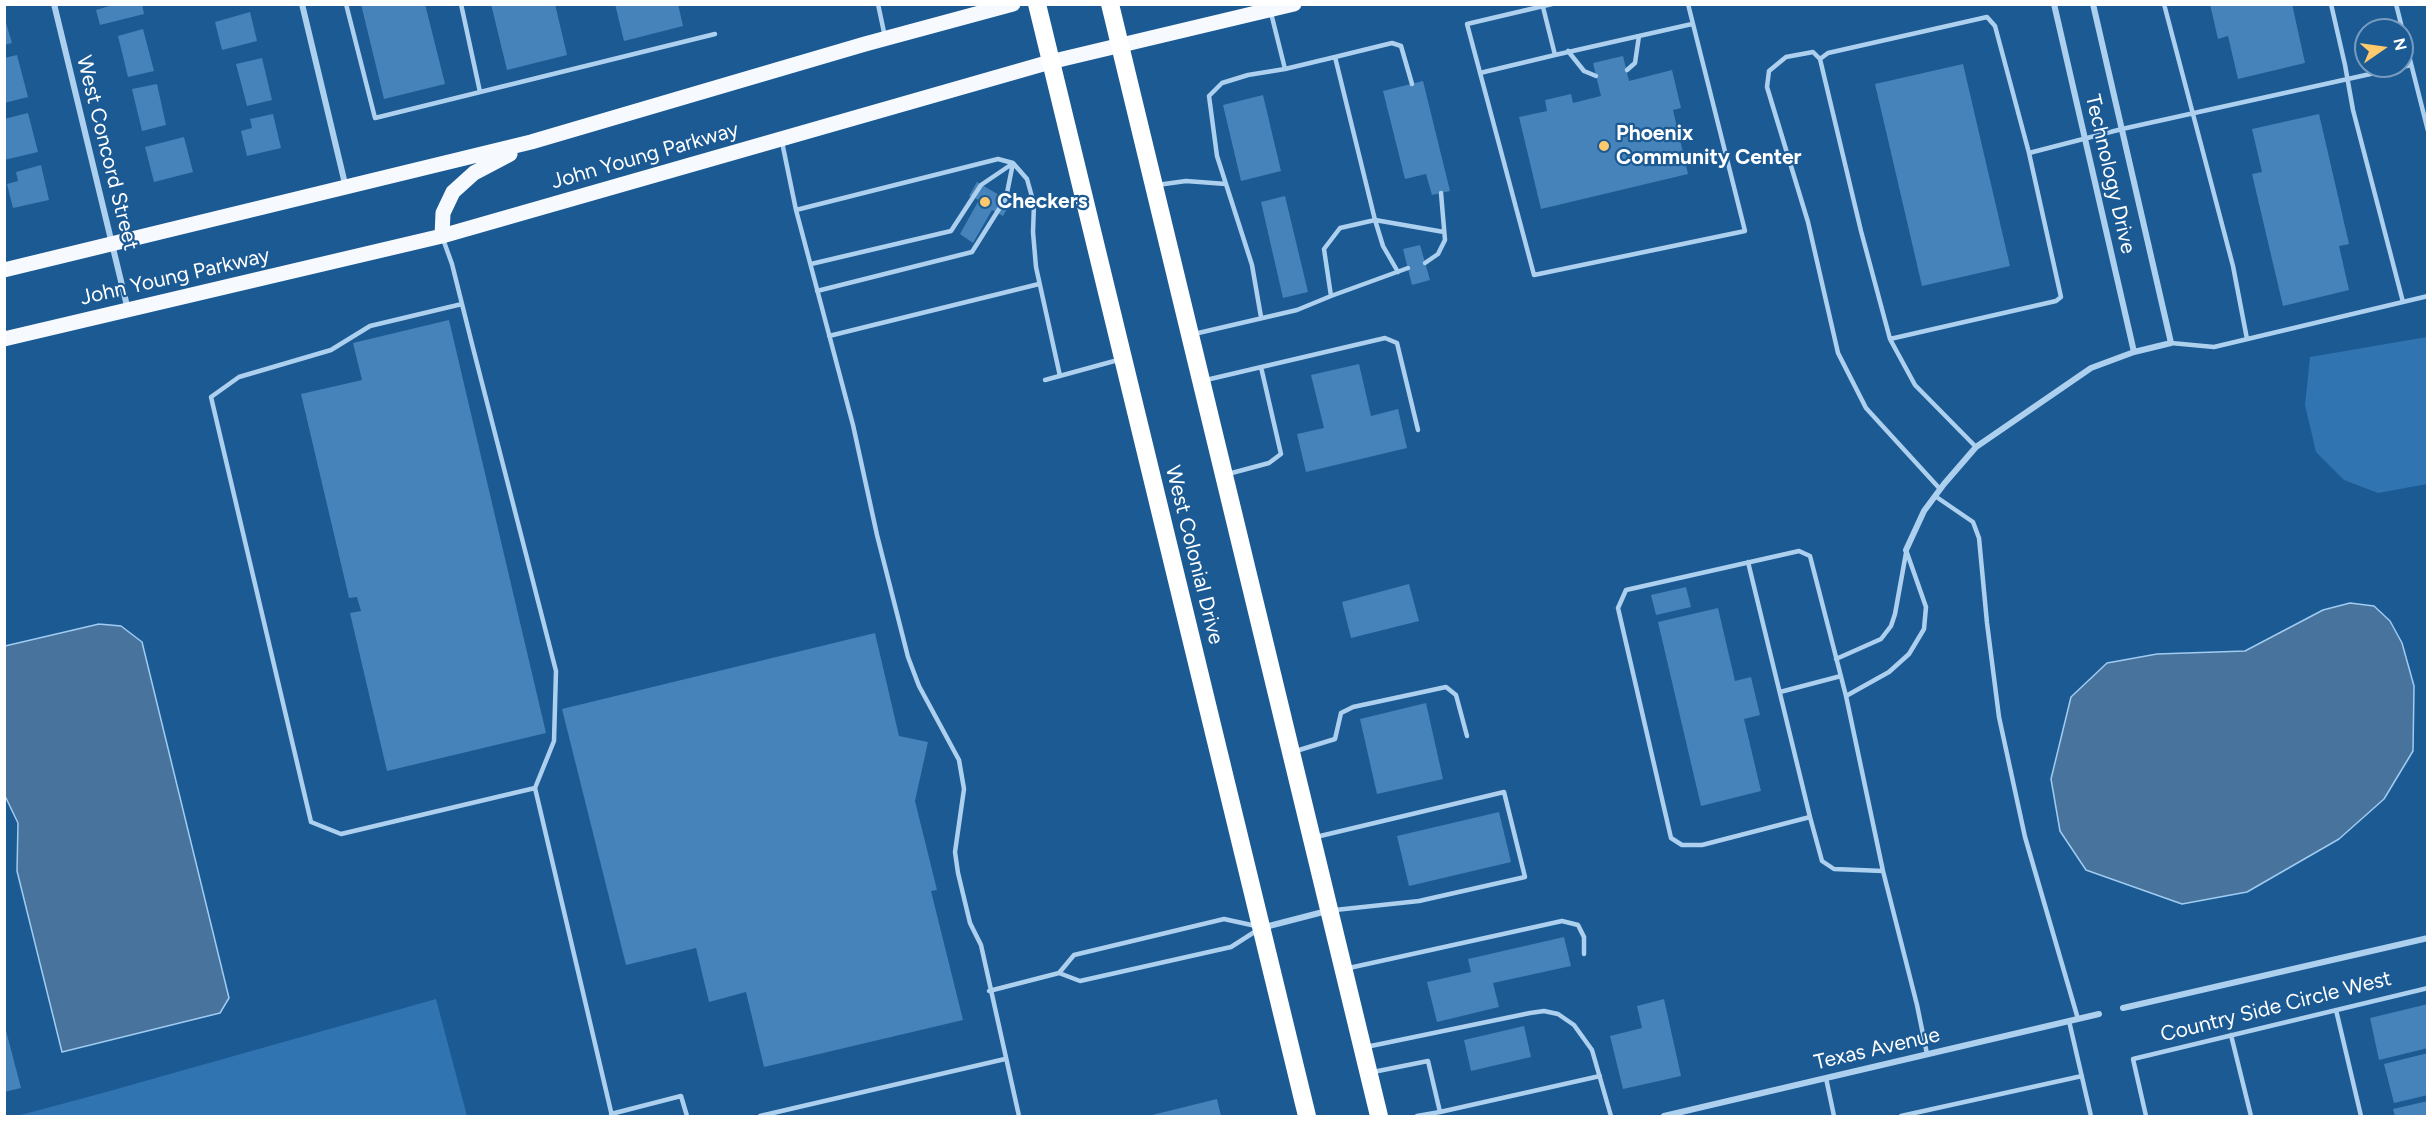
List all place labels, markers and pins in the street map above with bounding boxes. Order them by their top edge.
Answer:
place label: Phoenix Community Center [1616,121,1802,171]
marker: Phoenix Community Center [1597,139,1611,153]
place label: Checkers [997,189,1087,215]
marker: Checkers [978,195,992,209]

